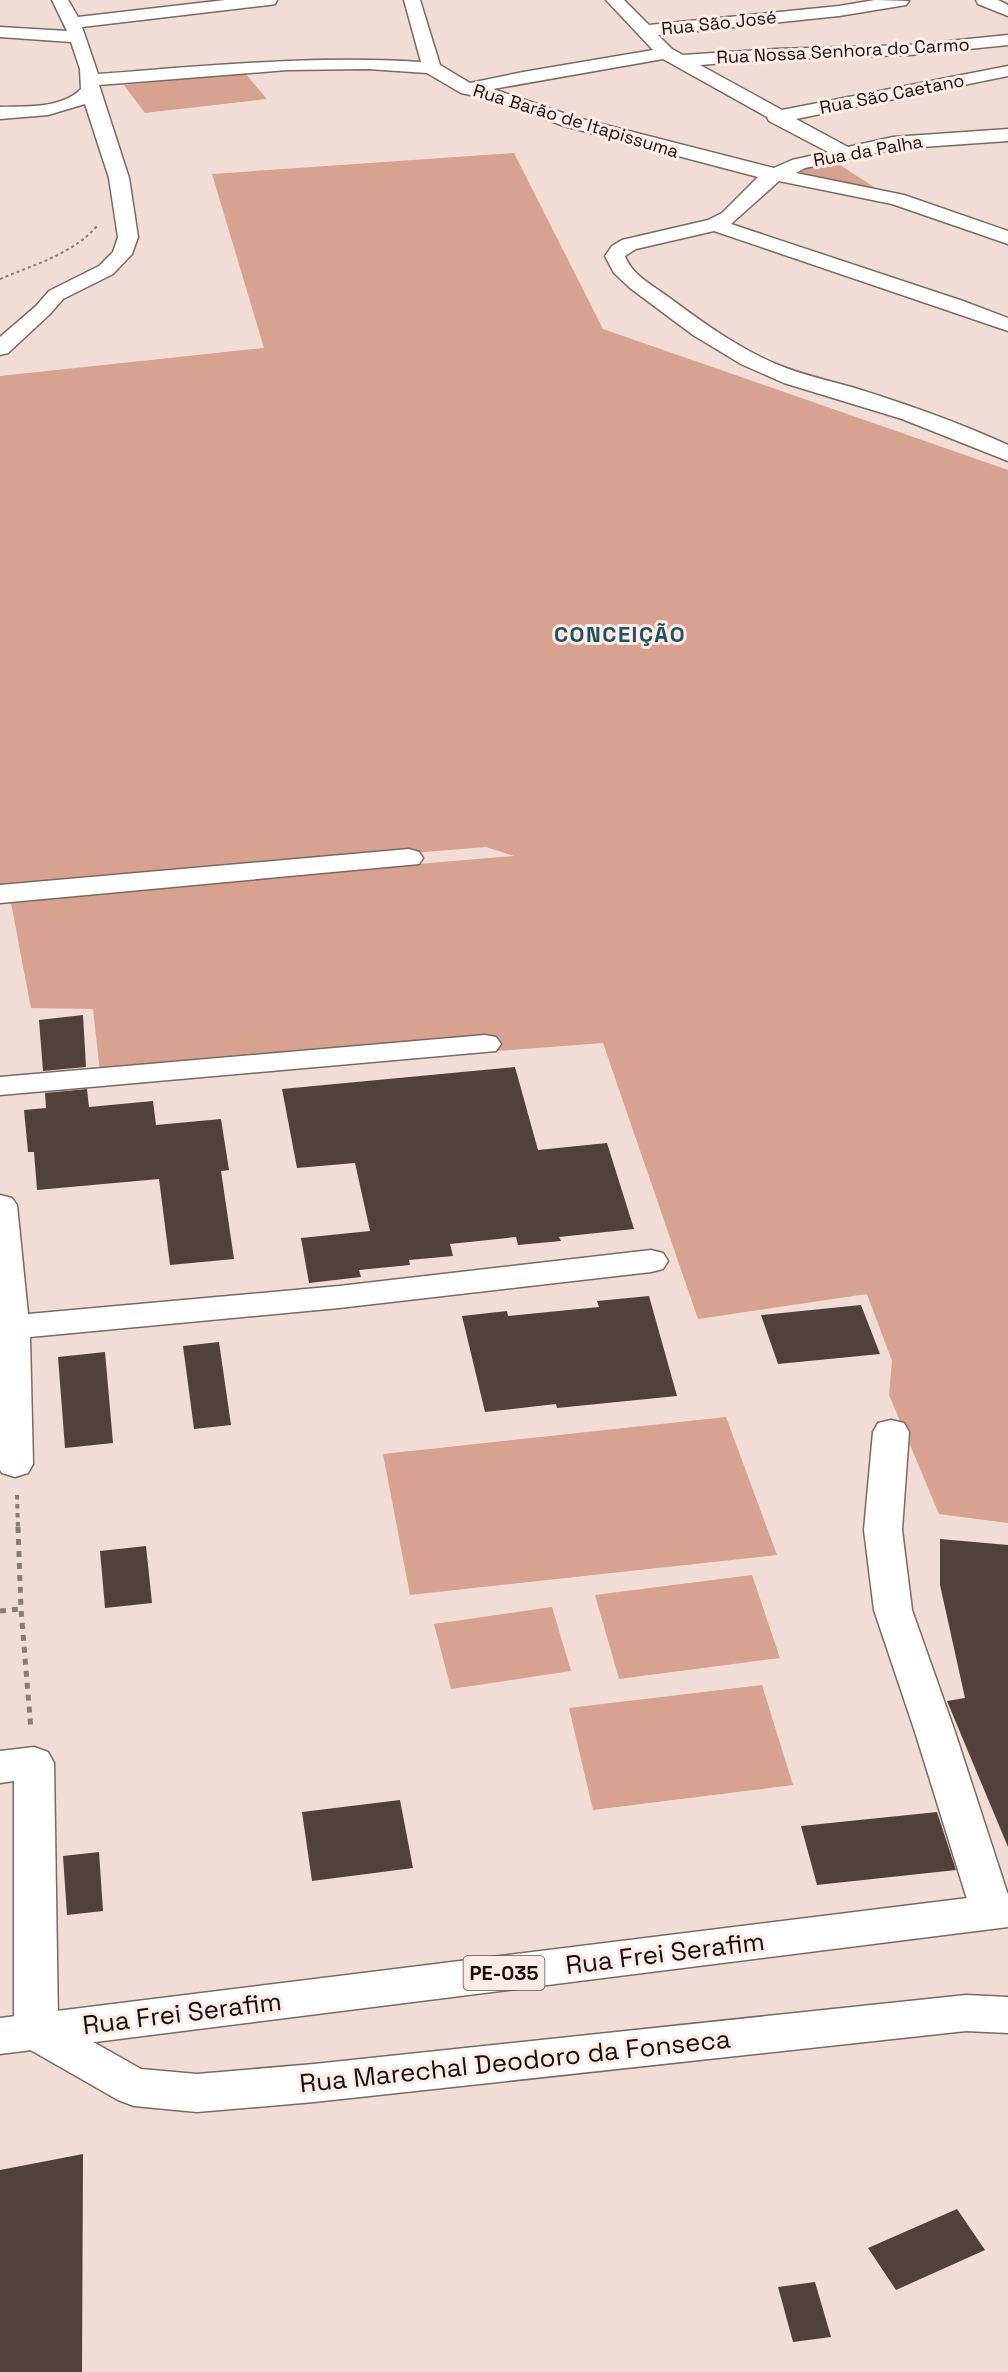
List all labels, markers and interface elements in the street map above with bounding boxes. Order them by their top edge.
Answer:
street label: Rua São José [660,5,778,40]
street label: Rua Nossa Senhora do Carmo [716,32,970,69]
street label: Rua São Caetano [818,68,966,119]
street label: Rua Barão de Itapissuma [471,78,682,163]
street label: Rua da Palha [811,130,924,171]
district label: CONCEIÇÃO [554,620,686,648]
street label: Rua Frei Serafim [564,1924,766,1982]
road number: PE-035 [464,1956,544,1990]
street label: Rua Frei Serafim [81,1984,283,2042]
street label: Rua Marechal Deodoro da Fonseca [298,2021,732,2101]

